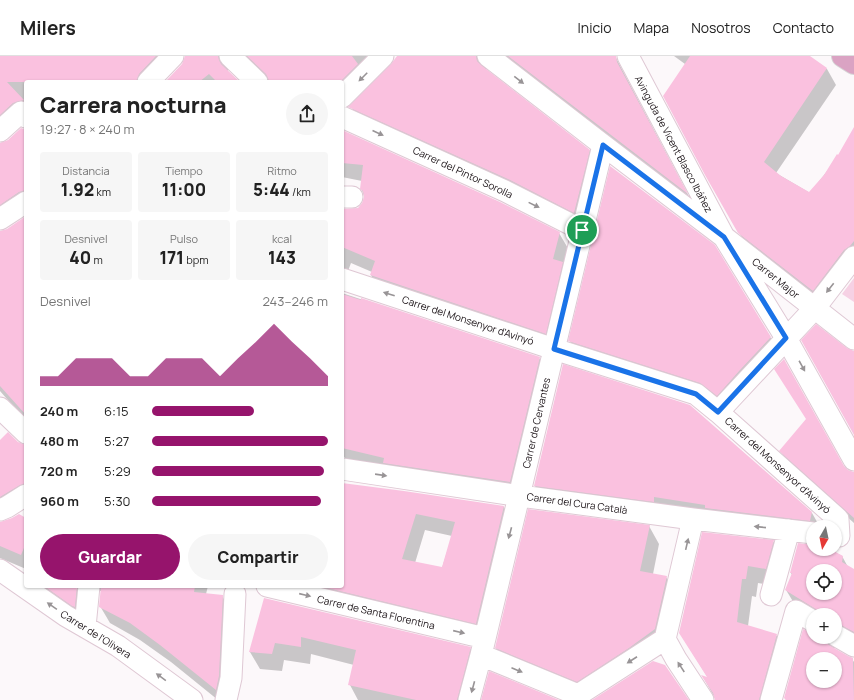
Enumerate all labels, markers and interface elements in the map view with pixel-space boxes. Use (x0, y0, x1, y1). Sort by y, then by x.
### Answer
text: Milers (20, 15, 76, 41)
text: Inicio (578, 18, 612, 37)
text: Mapa (634, 18, 669, 37)
text: Nosotros (691, 18, 751, 37)
text: Contacto (773, 18, 834, 37)
one-way arrow (358, 72, 368, 82)
street label: Avinguda de Vicent Blasco Ibáñez (632, 73, 716, 215)
one-way arrow (513, 76, 524, 84)
text: Carrera nocturna (40, 90, 227, 120)
button: share (286, 93, 328, 135)
text: 19:27 · 8 × 240 m (40, 120, 135, 138)
one-way arrow (372, 130, 383, 136)
street label: Carrer del Pintor Sorolla (411, 143, 515, 201)
text: Distancia (62, 163, 110, 178)
text: Tiempo (165, 163, 203, 178)
text: Ritmo (267, 163, 297, 178)
text: 1.92 (61, 178, 94, 201)
text: 11:00 (162, 178, 206, 201)
text: 5:44 (253, 178, 290, 201)
text: km (94, 184, 111, 199)
text: /km (290, 184, 311, 199)
one-way arrow (528, 202, 539, 208)
pin (565, 213, 599, 247)
icon: arrive (571, 219, 593, 241)
text: Desnivel (64, 231, 108, 246)
text: Pulso (170, 231, 198, 246)
text: kcal (272, 231, 292, 246)
text: 40 (69, 246, 91, 269)
text: 171 (159, 246, 184, 269)
text: 143 (268, 246, 296, 269)
text: m (91, 252, 103, 267)
text: bpm (184, 252, 209, 267)
street label: Carrer Major (749, 255, 803, 302)
one-way arrow (826, 282, 834, 293)
one-way arrow (383, 291, 395, 297)
text: Desnivel (40, 292, 91, 310)
text: 243–246 m (262, 292, 328, 310)
street label: Carrer del Monsenyor d'Avinyó (400, 292, 536, 348)
one-way arrow (798, 360, 805, 372)
street label: Carrer de Cervantes (519, 376, 553, 470)
text: 240 m (40, 402, 78, 420)
text: 6:15 (104, 402, 129, 420)
street label: Carrer del Monsenyor d'Avinyó (722, 414, 834, 516)
text: 480 m (40, 432, 79, 450)
text: 5:27 (104, 432, 129, 450)
text: 720 m (40, 462, 78, 480)
text: 5:29 (104, 462, 131, 480)
one-way arrow (375, 472, 387, 478)
street label: Carrer del Cura Català (526, 489, 628, 517)
text: 960 m (40, 492, 79, 510)
text: 5:30 (104, 492, 131, 510)
north arrow (806, 520, 842, 556)
map controls (806, 520, 842, 688)
one-way arrow (754, 523, 766, 530)
one-way arrow (506, 527, 512, 540)
button: Guardar (40, 534, 180, 580)
button: Compartir (188, 534, 328, 580)
one-way arrow (684, 538, 690, 550)
button: locate (806, 564, 842, 600)
one-way arrow (300, 592, 312, 598)
street label: Carrer de Santa Florentina (316, 592, 436, 632)
one-way arrow (47, 602, 57, 610)
street label: Carrer de l'Olivera (58, 607, 134, 661)
button: + (806, 608, 842, 644)
one-way arrow (453, 629, 465, 635)
button: − (806, 652, 842, 688)
one-way arrow (626, 657, 638, 664)
one-way arrow (677, 662, 685, 673)
one-way arrow (512, 667, 523, 673)
one-way arrow (155, 673, 166, 681)
one-way arrow (470, 681, 476, 693)

